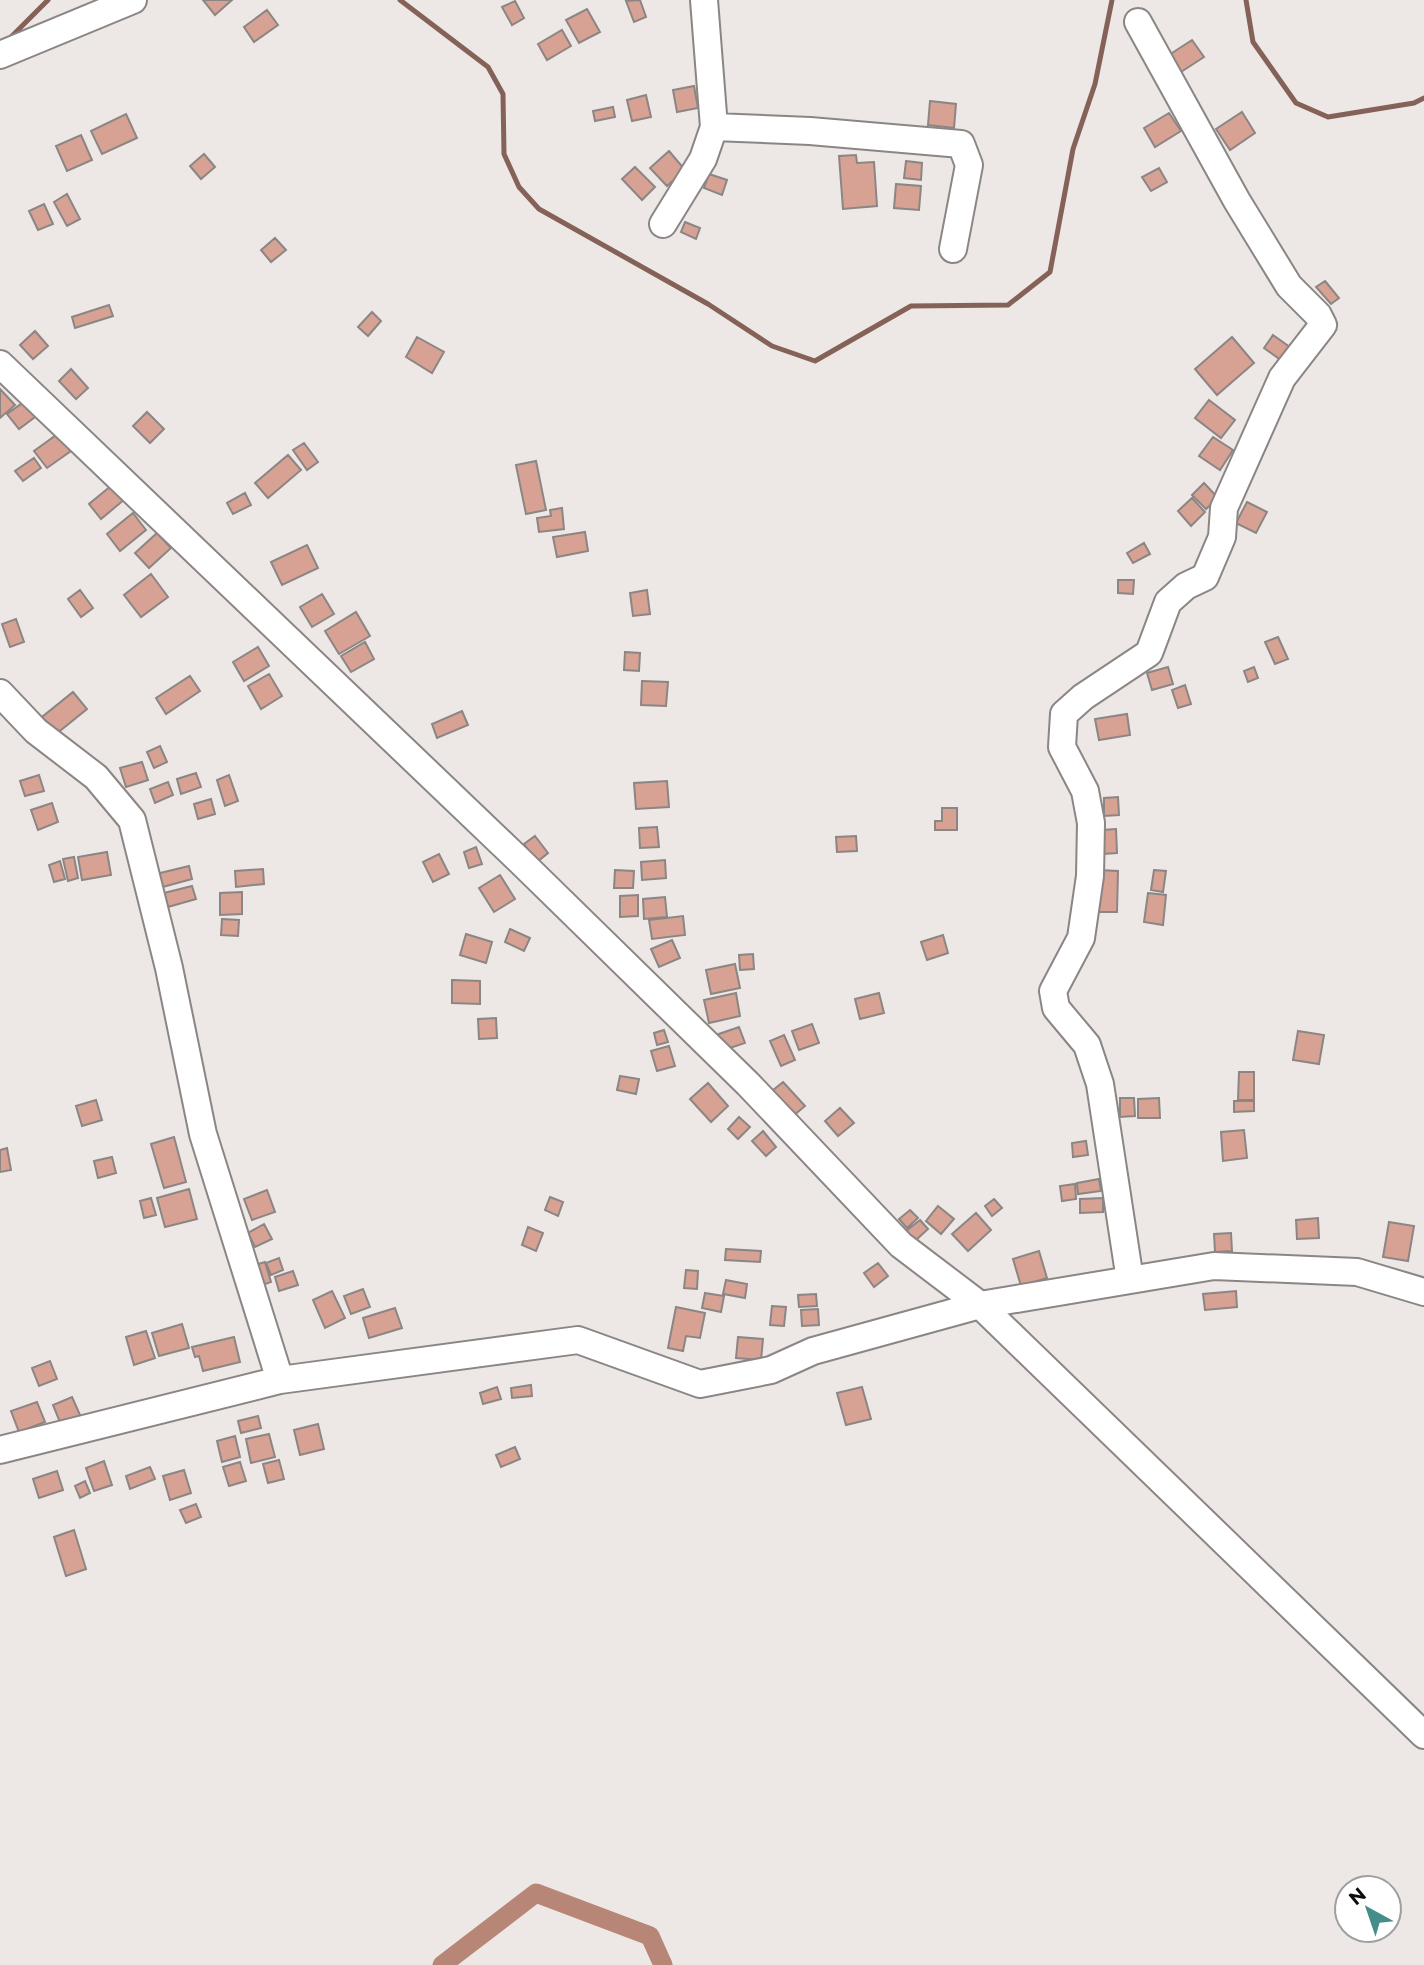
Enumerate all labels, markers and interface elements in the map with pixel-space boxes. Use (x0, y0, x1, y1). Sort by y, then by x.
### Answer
north arrow (1333, 1874, 1403, 1944)
text: N (1344, 1883, 1371, 1910)

